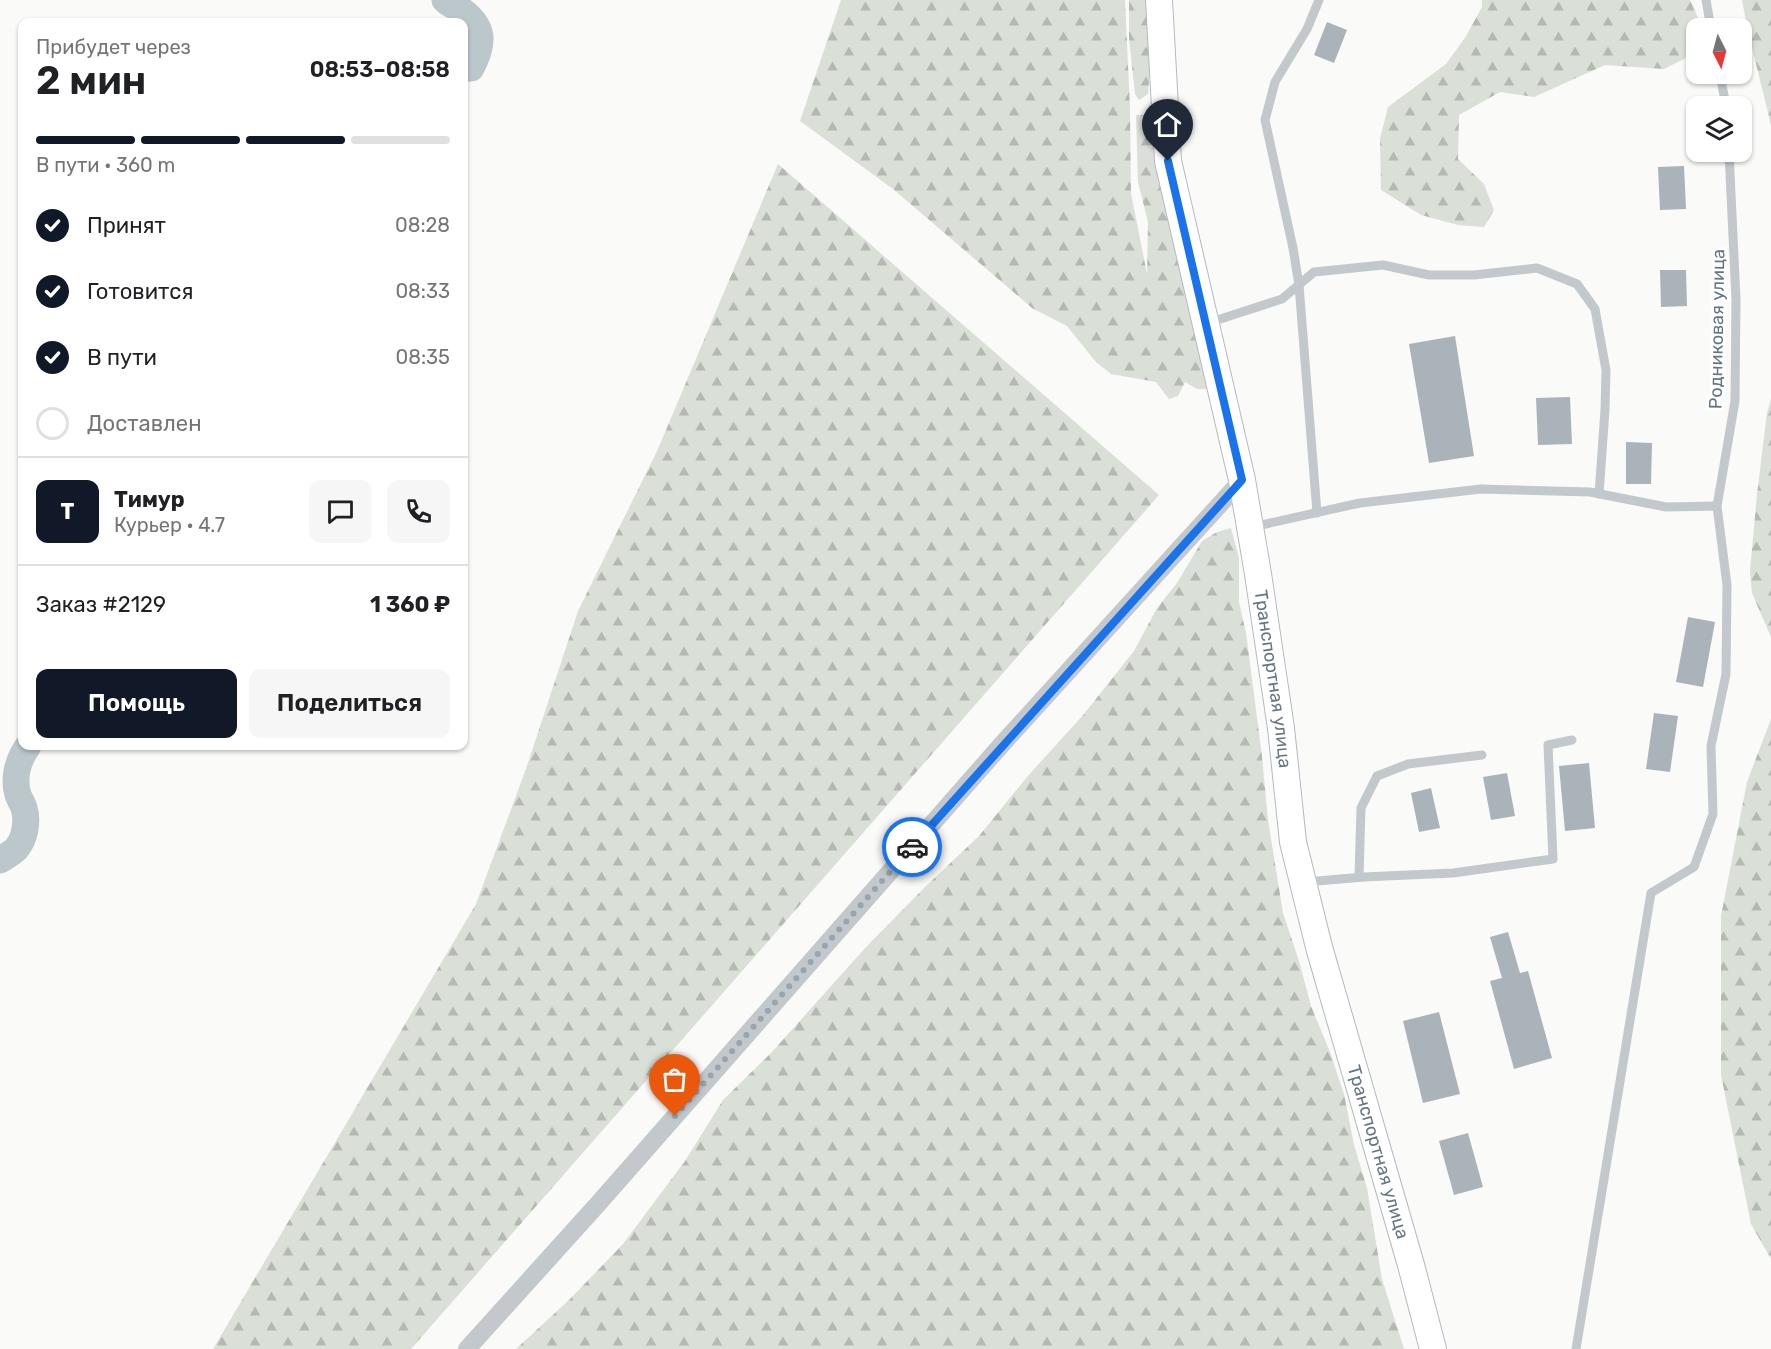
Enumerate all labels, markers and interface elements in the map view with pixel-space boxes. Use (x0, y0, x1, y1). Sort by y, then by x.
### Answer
north arrow (1686, 18, 1752, 84)
map controls (1686, 18, 1752, 162)
text: Прибудет через (36, 35, 191, 59)
text: 08:53–08:58 (310, 56, 450, 83)
text: 2 мин (36, 58, 146, 104)
button: layers (1686, 96, 1752, 162)
pin (1142, 99, 1193, 161)
icon: home (1151, 108, 1184, 141)
text: В пути · 360 m (36, 153, 175, 177)
icon: check (36, 209, 69, 242)
text: Принят (87, 212, 166, 239)
text: 08:28 (395, 213, 450, 237)
street label: Родниковая улица (1705, 249, 1729, 409)
icon: check (36, 275, 69, 308)
text: Готовится (87, 278, 193, 305)
text: 08:33 (395, 279, 450, 303)
icon: check (36, 341, 69, 374)
text: В пути (87, 344, 157, 371)
text: 08:35 (396, 345, 450, 369)
text: Доставлен (87, 410, 202, 437)
button: chat (309, 480, 372, 543)
button: phone (387, 480, 450, 543)
text: Тимур (114, 486, 185, 513)
text: Т (61, 498, 74, 525)
text: Курьер · 4.7 (114, 513, 225, 537)
street label: Транспортная улица (1249, 588, 1296, 769)
text: Заказ #2129 (36, 591, 166, 618)
text: 1 360 ₽ (370, 591, 450, 618)
button: Помощь (36, 669, 237, 738)
button: Поделиться (249, 669, 450, 738)
courier (882, 817, 942, 877)
icon: car (896, 831, 929, 864)
pin (649, 1054, 700, 1116)
icon: bag (658, 1063, 691, 1096)
street label: Транспортная улица (1343, 1063, 1414, 1241)

